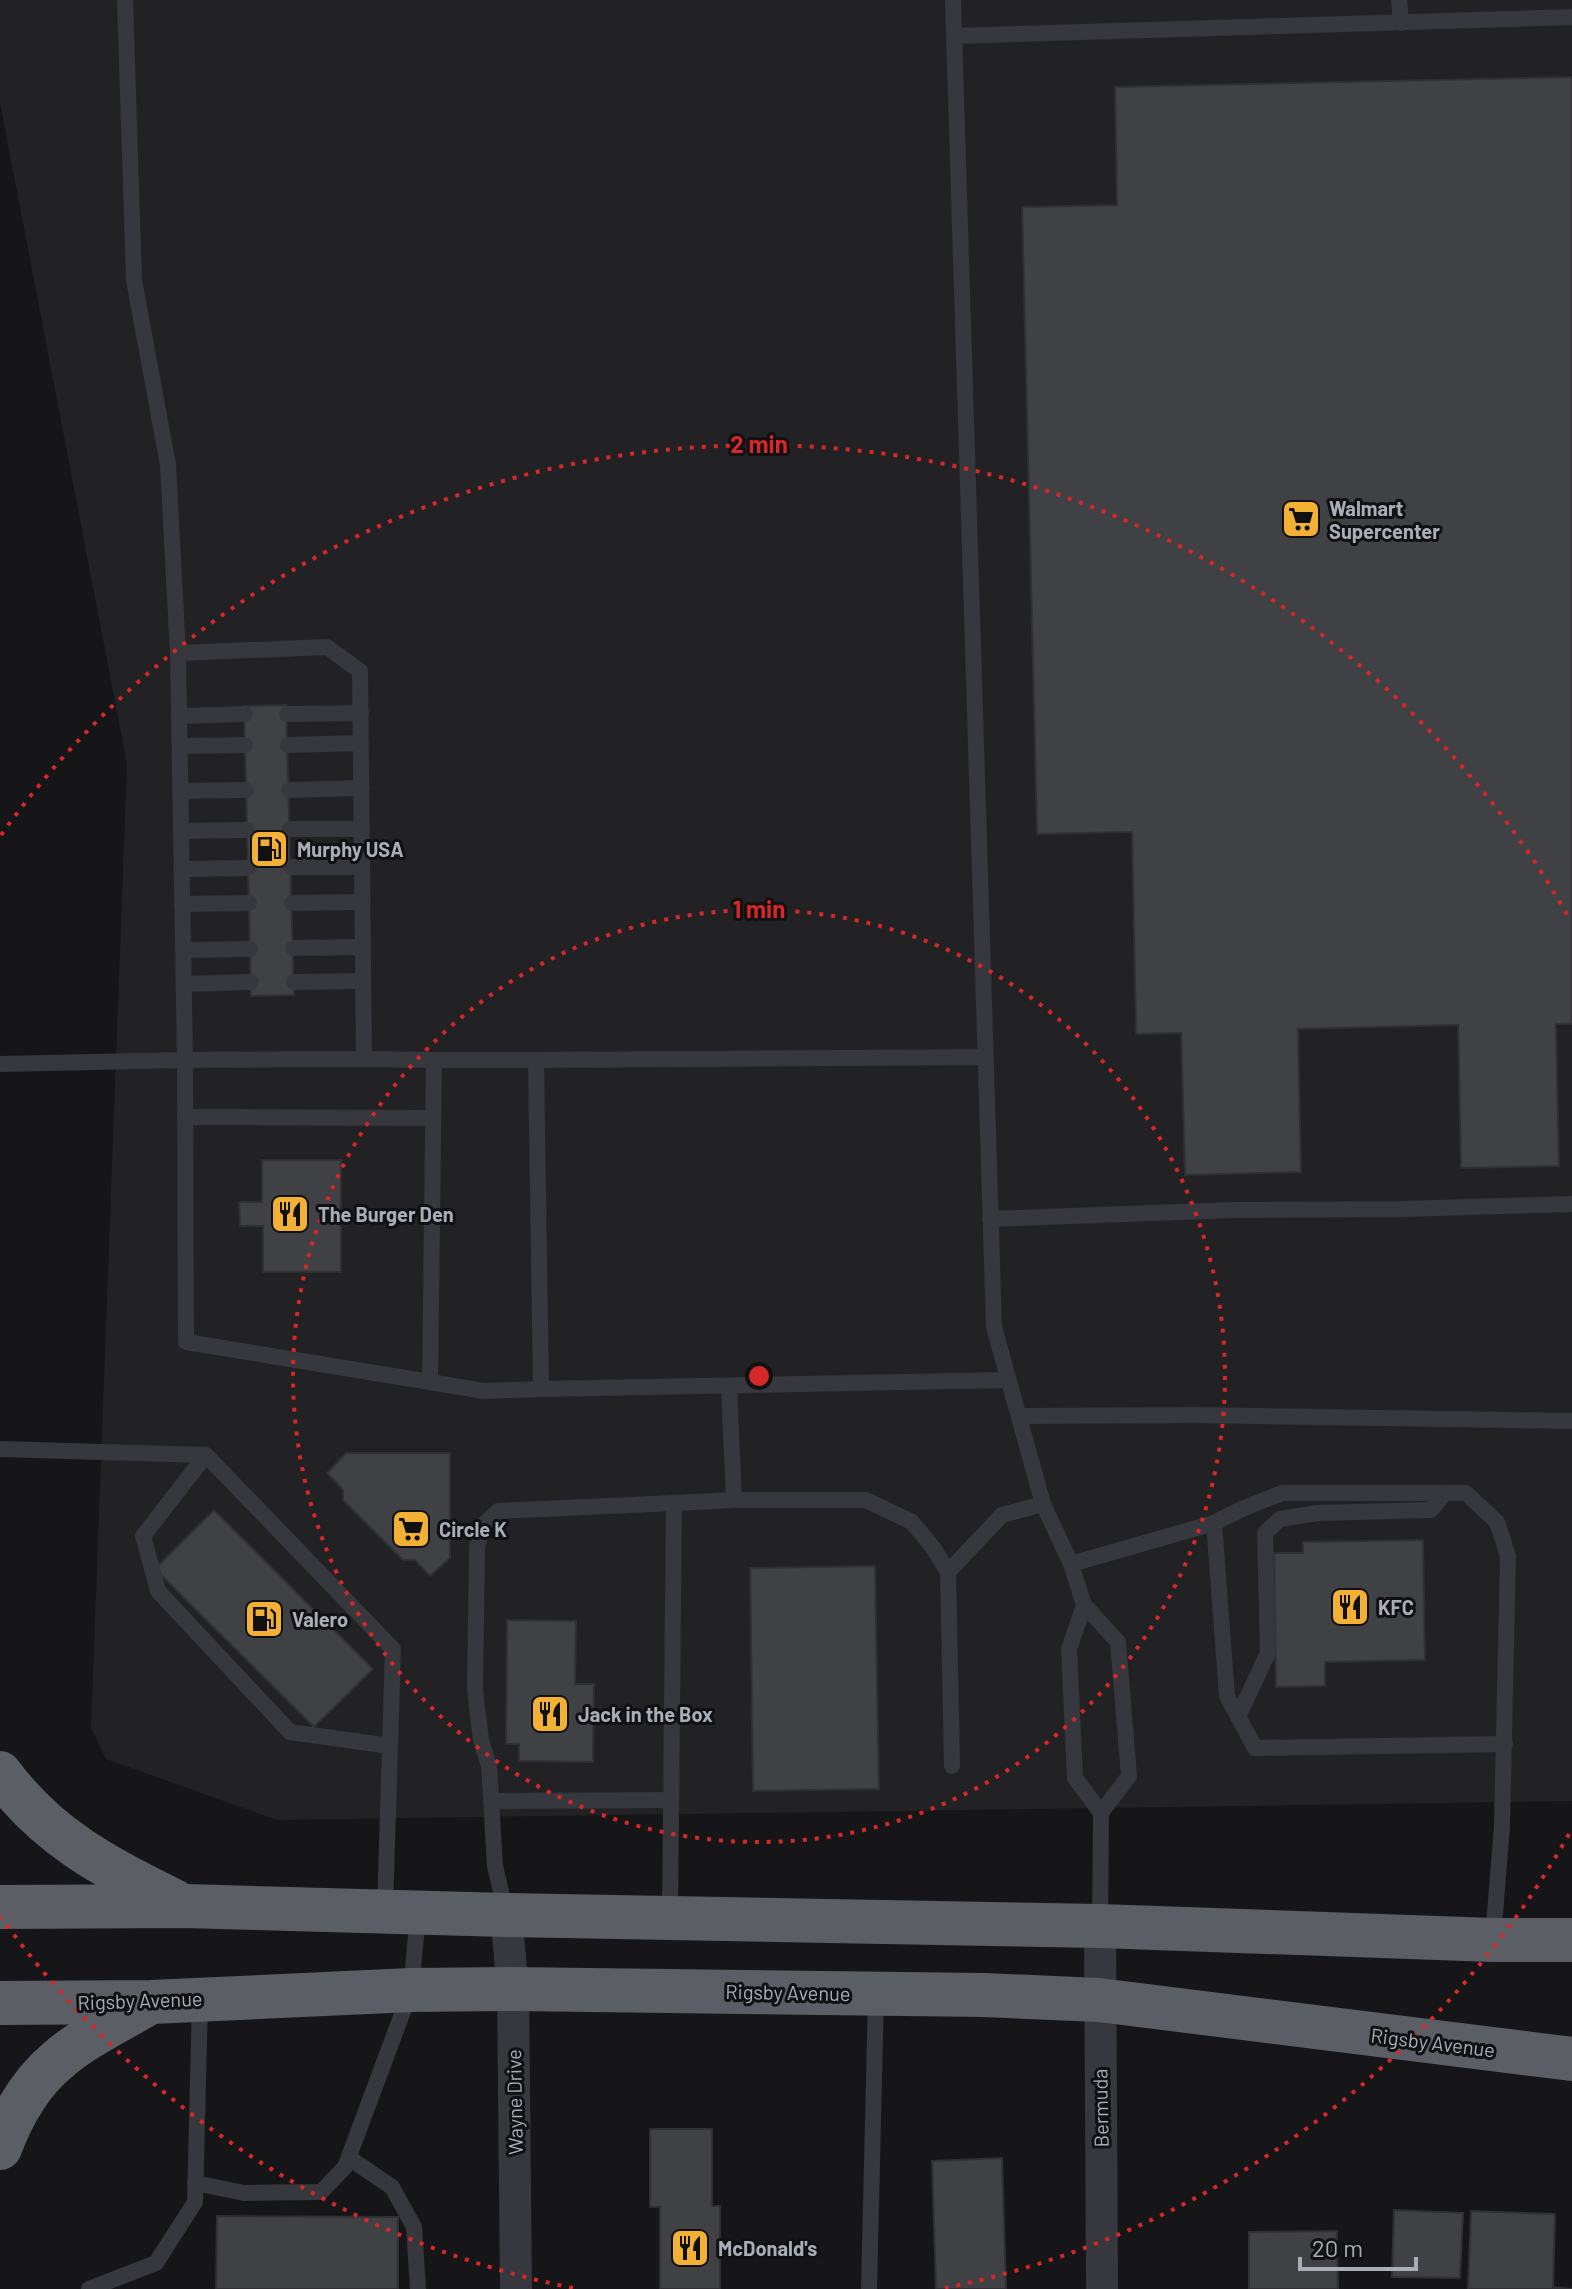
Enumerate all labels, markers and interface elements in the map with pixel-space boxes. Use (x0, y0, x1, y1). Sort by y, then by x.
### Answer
text: 2 min (730, 429, 788, 458)
place label: Walmart Supercenter (1329, 496, 1440, 543)
supermarket icon: Walmart Supercenter (1280, 498, 1322, 540)
fuel station icon: Murphy USA (248, 828, 290, 870)
place label: Murphy USA (297, 837, 404, 861)
text: 1 min (733, 894, 785, 923)
restaurant icon: The Burger Den (269, 1193, 311, 1235)
place label: The Burger Den (318, 1202, 454, 1226)
centre of rings (745, 1362, 773, 1390)
supermarket icon: Circle K (390, 1508, 432, 1550)
place label: Circle K (439, 1517, 507, 1541)
restaurant icon: KFC (1329, 1586, 1371, 1628)
place label: KFC (1378, 1595, 1414, 1619)
fuel station icon: Valero (243, 1598, 285, 1640)
place label: Valero (292, 1607, 348, 1631)
restaurant icon: Jack in the Box (529, 1693, 571, 1735)
place label: Jack in the Box (578, 1702, 713, 1726)
street label: Rigsby Avenue (725, 1979, 851, 2005)
street label: Rigsby Avenue (77, 1986, 203, 2014)
street label: Rigsby Avenue (1369, 2022, 1497, 2062)
street label: Wayne Drive (501, 2049, 527, 2155)
street label: Bermuda (1087, 2068, 1113, 2148)
scale bar (1300, 2221, 1416, 2271)
restaurant icon: McDonald's (669, 2227, 711, 2269)
text: 20 m (1312, 2233, 1363, 2262)
place label: McDonald's (718, 2236, 817, 2260)

